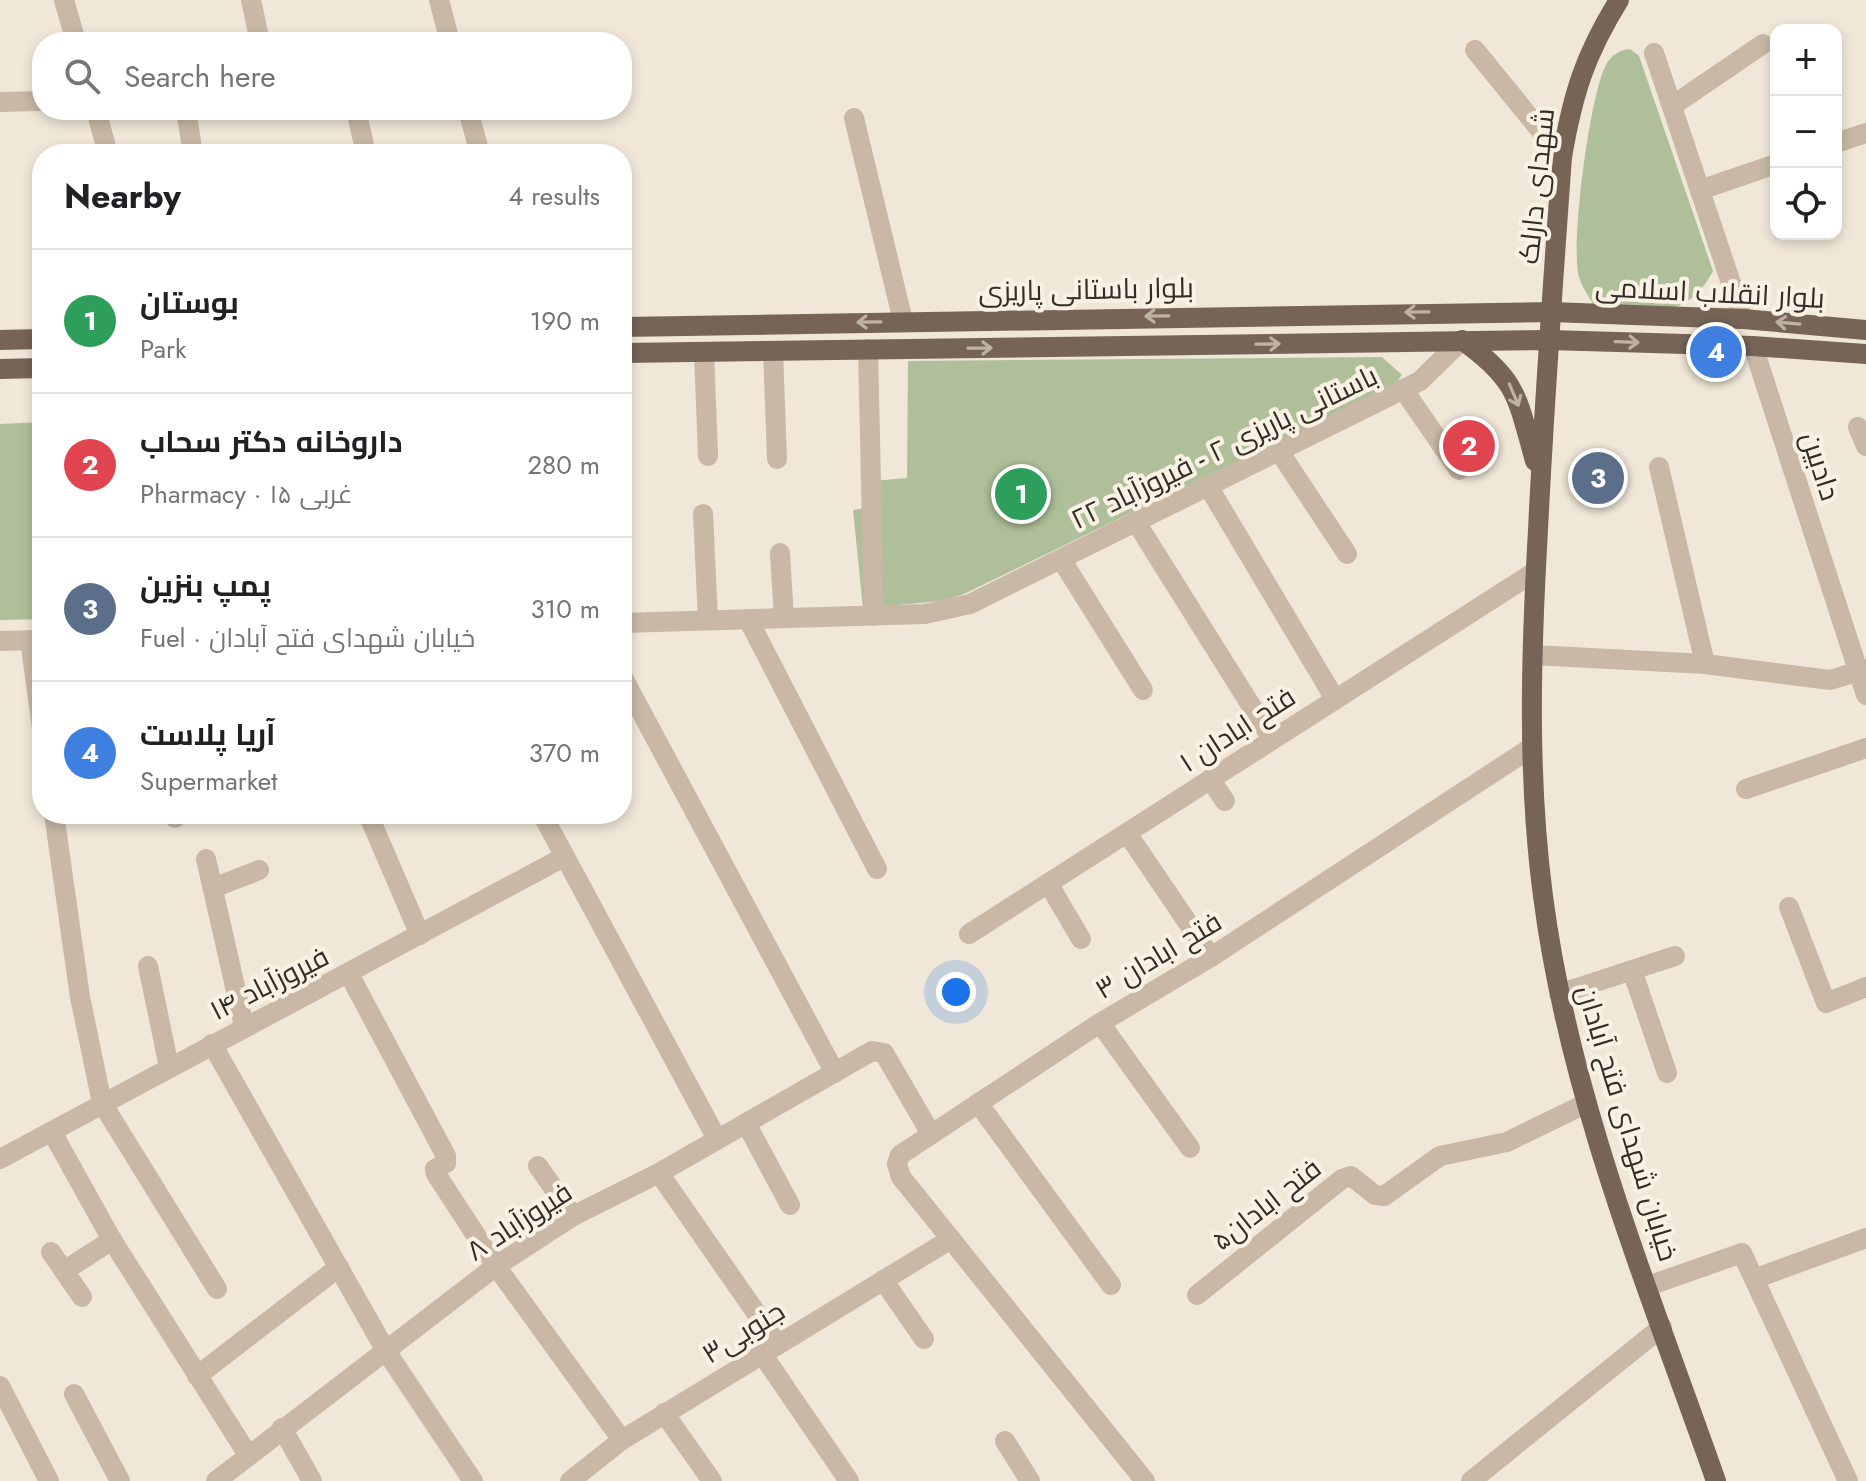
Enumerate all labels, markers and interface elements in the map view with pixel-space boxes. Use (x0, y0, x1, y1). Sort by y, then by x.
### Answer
map controls (1770, 24, 1842, 240)
button: + (1770, 24, 1842, 96)
search box (32, 32, 632, 120)
icon: search (60, 54, 104, 98)
text: Search here (124, 55, 276, 98)
button: − (1770, 96, 1842, 168)
street label: شهدای دارلک (1508, 106, 1565, 266)
button: locate (1770, 168, 1842, 240)
text: Nearby (64, 172, 181, 221)
text: 4 results (508, 177, 600, 215)
street label: بلوار انقلاب اسلامی (1594, 266, 1826, 319)
street label: بلوار باستانی پاریزی (978, 267, 1194, 312)
text: بوستان (140, 281, 239, 324)
text: 1 (83, 302, 97, 340)
text: 190 m (530, 302, 600, 340)
one-way arrow (1404, 304, 1431, 320)
one-way arrow (1144, 308, 1171, 324)
one-way arrow (856, 314, 883, 329)
one-way arrow (1775, 315, 1802, 330)
pin: 4 (1690, 322, 1742, 382)
text: Park (140, 330, 186, 368)
one-way arrow (1613, 335, 1640, 350)
one-way arrow (1254, 337, 1281, 352)
one-way arrow (966, 340, 993, 356)
street label: باستانی پاریزی ۲ - فیروزآباد ۲۲ (1064, 355, 1385, 540)
one-way arrow (1508, 382, 1523, 407)
pin: 2 (1443, 416, 1495, 476)
text: داروخانه دکتر سحاب (140, 420, 403, 463)
street label: دادبین (1790, 427, 1851, 506)
text: 2 (81, 446, 99, 484)
text: 280 m (527, 446, 600, 484)
pin: 3 (1572, 448, 1624, 508)
pin: 1 (995, 464, 1047, 524)
text: Pharmacy · غربی ۱۵ (140, 475, 353, 513)
text: پمپ بنزین (140, 564, 271, 607)
text: 3 (82, 590, 98, 628)
text: 310 m (530, 590, 600, 628)
text: Fuel · خیابان شهدای فتح آبادان (140, 619, 475, 657)
street label: فتح ابادان ۱ (1171, 676, 1303, 782)
text: آریا پلاست (140, 713, 276, 756)
text: 4 (81, 734, 99, 772)
text: 370 m (529, 734, 600, 772)
text: Supermarket (140, 762, 277, 800)
street label: فتح ابادان ۳ (1087, 901, 1229, 1009)
street label: فیروزآباد ۱۴ (203, 936, 336, 1031)
your location (936, 972, 976, 1012)
street label: خیابان شهدای فتح آبادان (1566, 980, 1689, 1266)
street label: فتح ابادان۵ (1203, 1148, 1330, 1260)
street label: فیروزآباد ۸ (458, 1172, 580, 1271)
street label: جنوبی۳ (694, 1291, 793, 1374)

